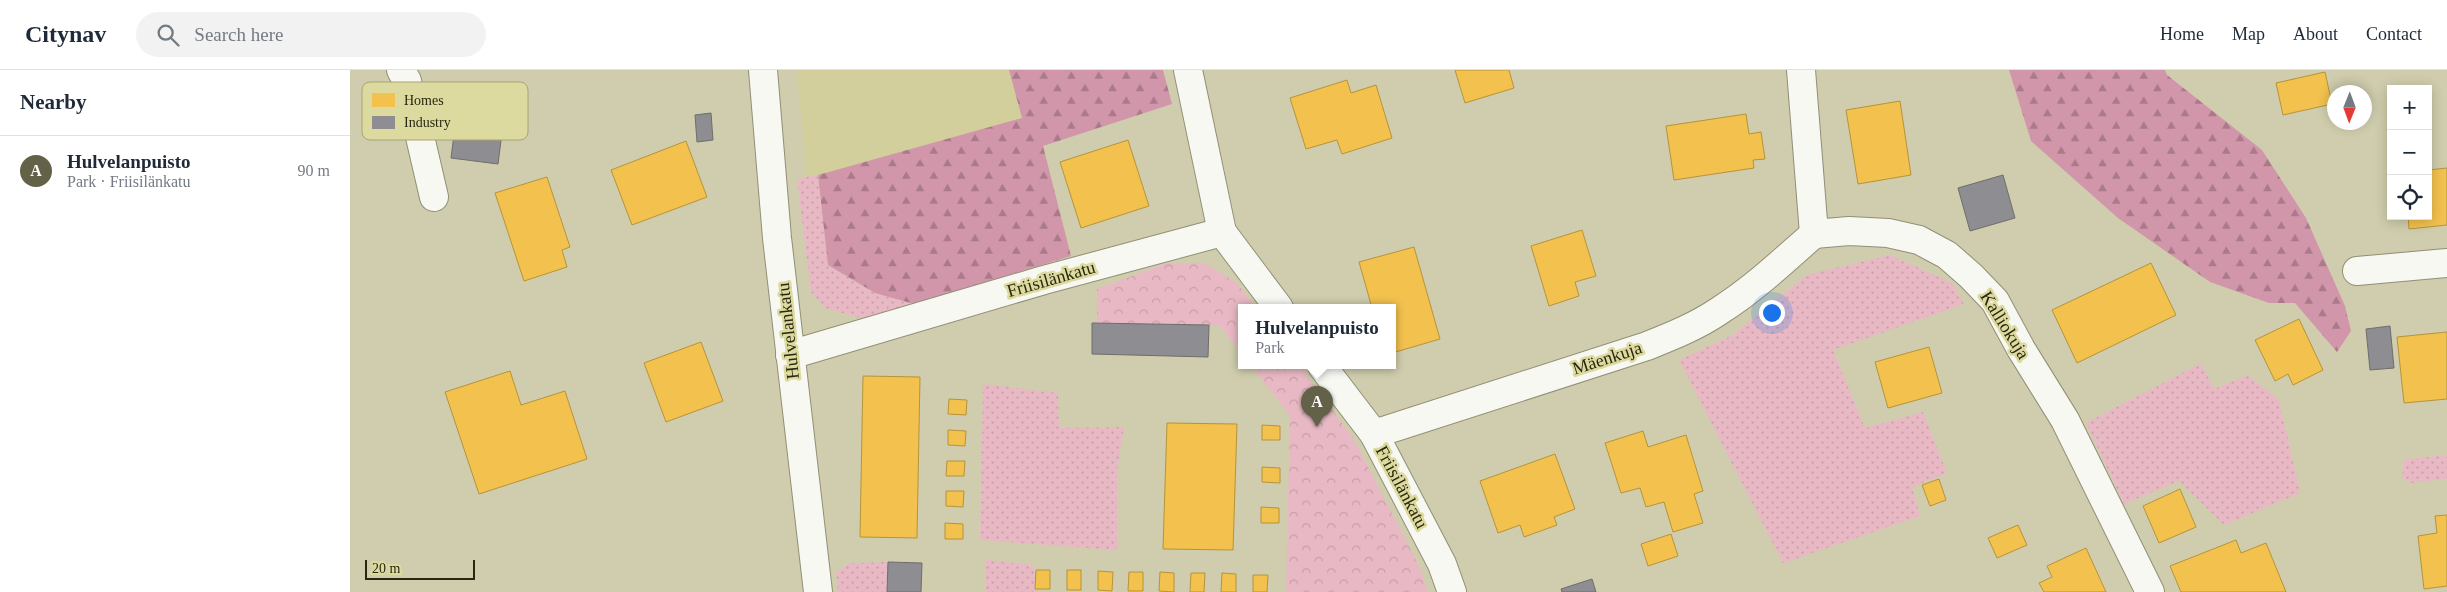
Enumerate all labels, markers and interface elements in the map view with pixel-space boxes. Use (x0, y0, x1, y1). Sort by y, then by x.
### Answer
search box (136, 12, 486, 57)
text: Citynav (25, 21, 106, 47)
icon: search (154, 21, 182, 49)
text: Search here (194, 24, 283, 45)
text: Home (2160, 24, 2204, 44)
text: Map (2232, 24, 2265, 44)
text: About (2293, 24, 2338, 44)
text: Contact (2366, 24, 2422, 44)
legend (362, 82, 528, 140)
north arrow (2327, 85, 2372, 130)
map controls (2387, 85, 2432, 220)
button: + (2387, 85, 2432, 130)
text: Nearby (20, 90, 87, 114)
text: Homes (404, 93, 444, 108)
text: Industry (404, 115, 451, 130)
button: − (2387, 130, 2432, 175)
text: Hulvelanpuisto (67, 151, 191, 172)
text: A (30, 162, 42, 179)
text: 90 m (298, 162, 330, 179)
text: Park · Friisilänkatu (67, 173, 191, 190)
button: locate (2387, 175, 2432, 220)
street label: Friisilänkatu (1005, 257, 1097, 301)
street label: Hulvelankatu (773, 282, 803, 380)
street label: Kalliokuja (1976, 287, 2034, 363)
your location (1759, 300, 1785, 326)
popup (1238, 304, 1396, 369)
text: Hulvelanpuisto (1255, 317, 1379, 338)
street label: Mäenkuja (1570, 337, 1644, 379)
text: Park (1255, 339, 1285, 356)
pin: A (1301, 386, 1333, 427)
street label: Friisilänkatu (1372, 442, 1432, 532)
scale bar (365, 557, 475, 580)
text: 20 m (372, 561, 400, 576)

